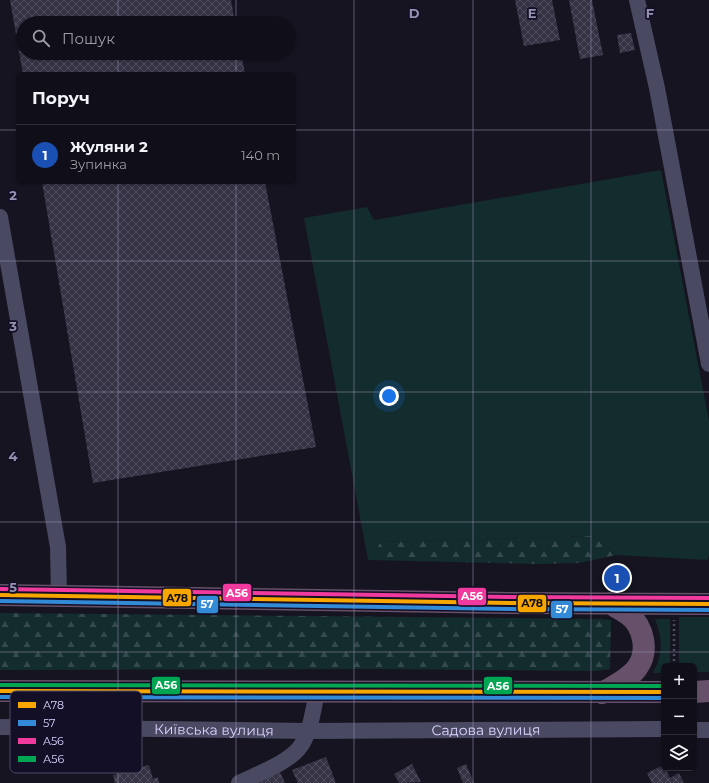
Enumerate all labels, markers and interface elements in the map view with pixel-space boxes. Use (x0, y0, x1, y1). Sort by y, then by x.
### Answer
text: D (409, 5, 420, 21)
text: E (528, 5, 537, 21)
text: F (646, 5, 654, 21)
search box (16, 16, 296, 60)
icon: search (30, 27, 52, 49)
text: Пошук (62, 29, 115, 48)
text: Поруч (32, 88, 90, 108)
text: Жуляни 2 (70, 137, 148, 156)
text: 1 (42, 147, 48, 163)
text: 140 m (241, 147, 280, 163)
text: Зупинка (70, 156, 127, 172)
text: 2 (9, 187, 17, 203)
text: 3 (8, 318, 17, 334)
your location (379, 386, 399, 406)
text: 4 (9, 448, 18, 464)
pin: 1 (604, 563, 630, 593)
text: 5 (9, 579, 17, 595)
line badge: A56 (222, 583, 252, 602)
text: A56 (225, 586, 248, 600)
line badge: A56 (457, 587, 487, 606)
line badge: А78 (162, 588, 192, 607)
text: A56 (460, 589, 483, 603)
text: А78 (166, 591, 188, 605)
line badge: А78 (517, 594, 547, 613)
line badge: 57 (196, 595, 219, 614)
text: А78 (521, 596, 543, 610)
text: 57 (200, 597, 214, 611)
line badge: 57 (550, 600, 573, 619)
text: 57 (555, 602, 569, 616)
map controls (661, 663, 697, 771)
button: + (661, 663, 697, 699)
line badge: А56 (151, 676, 181, 695)
line badge: А56 (483, 676, 513, 695)
text: А56 (155, 678, 177, 692)
text: А56 (487, 679, 509, 693)
legend (10, 691, 142, 773)
text: А78 (43, 698, 64, 712)
button: − (661, 699, 697, 735)
text: 57 (43, 716, 56, 730)
street label: Київська вулиця (154, 720, 274, 740)
street label: Садова вулиця (431, 721, 541, 739)
text: A56 (43, 734, 64, 748)
button: layers (661, 735, 697, 771)
text: А56 (43, 752, 64, 766)

